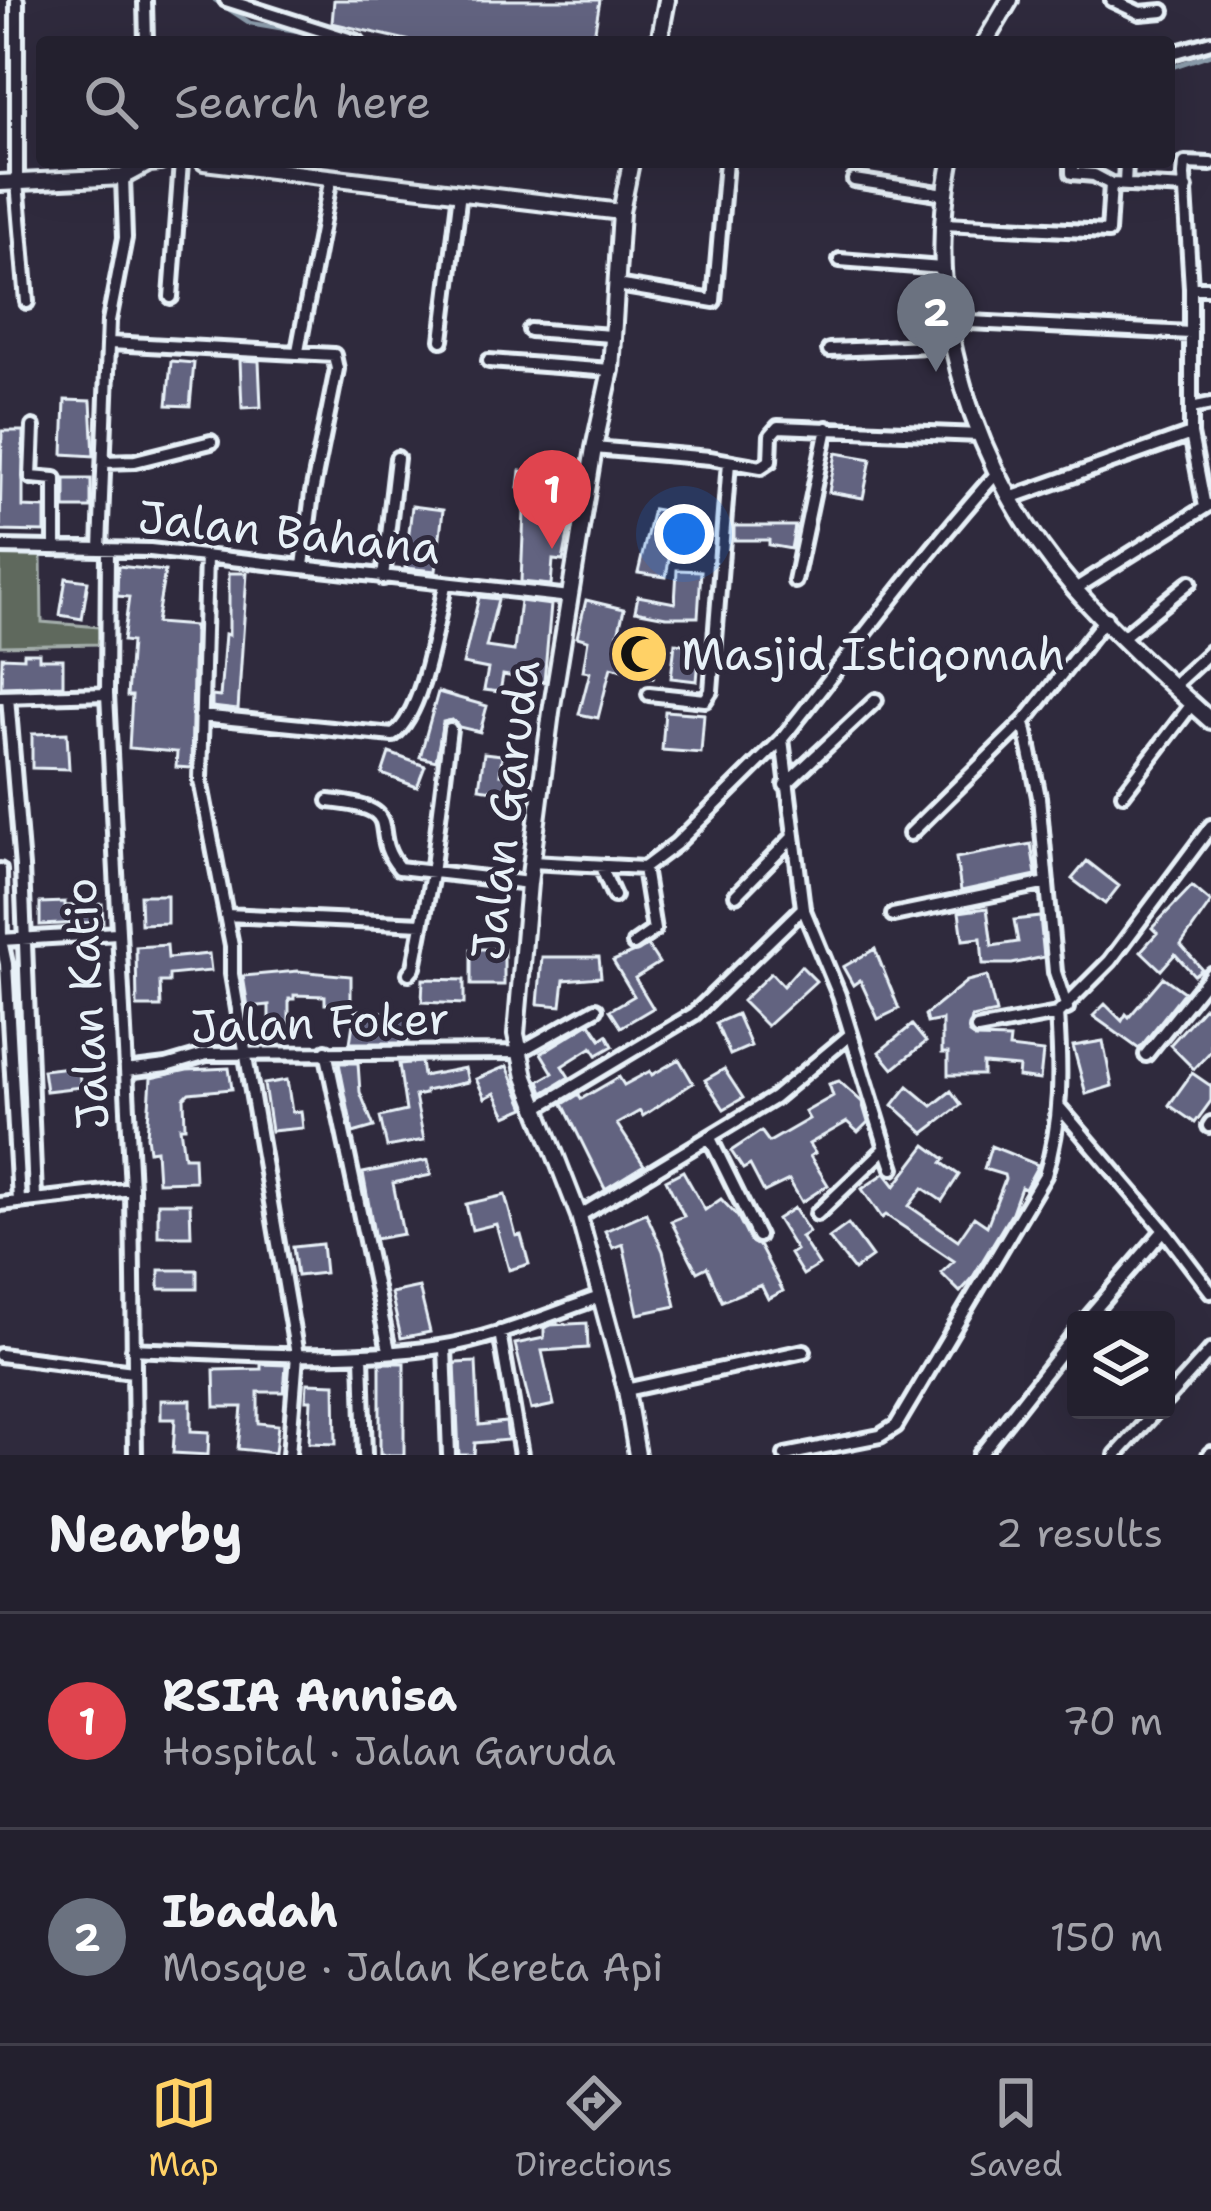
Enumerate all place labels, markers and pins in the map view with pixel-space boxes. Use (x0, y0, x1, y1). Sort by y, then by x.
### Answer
pin: 2 (897, 273, 975, 372)
pin: 1 (513, 450, 591, 549)
mosque icon: Masjid Istiqomah (608, 623, 670, 685)
place label: Masjid Istiqomah (681, 624, 1065, 684)

